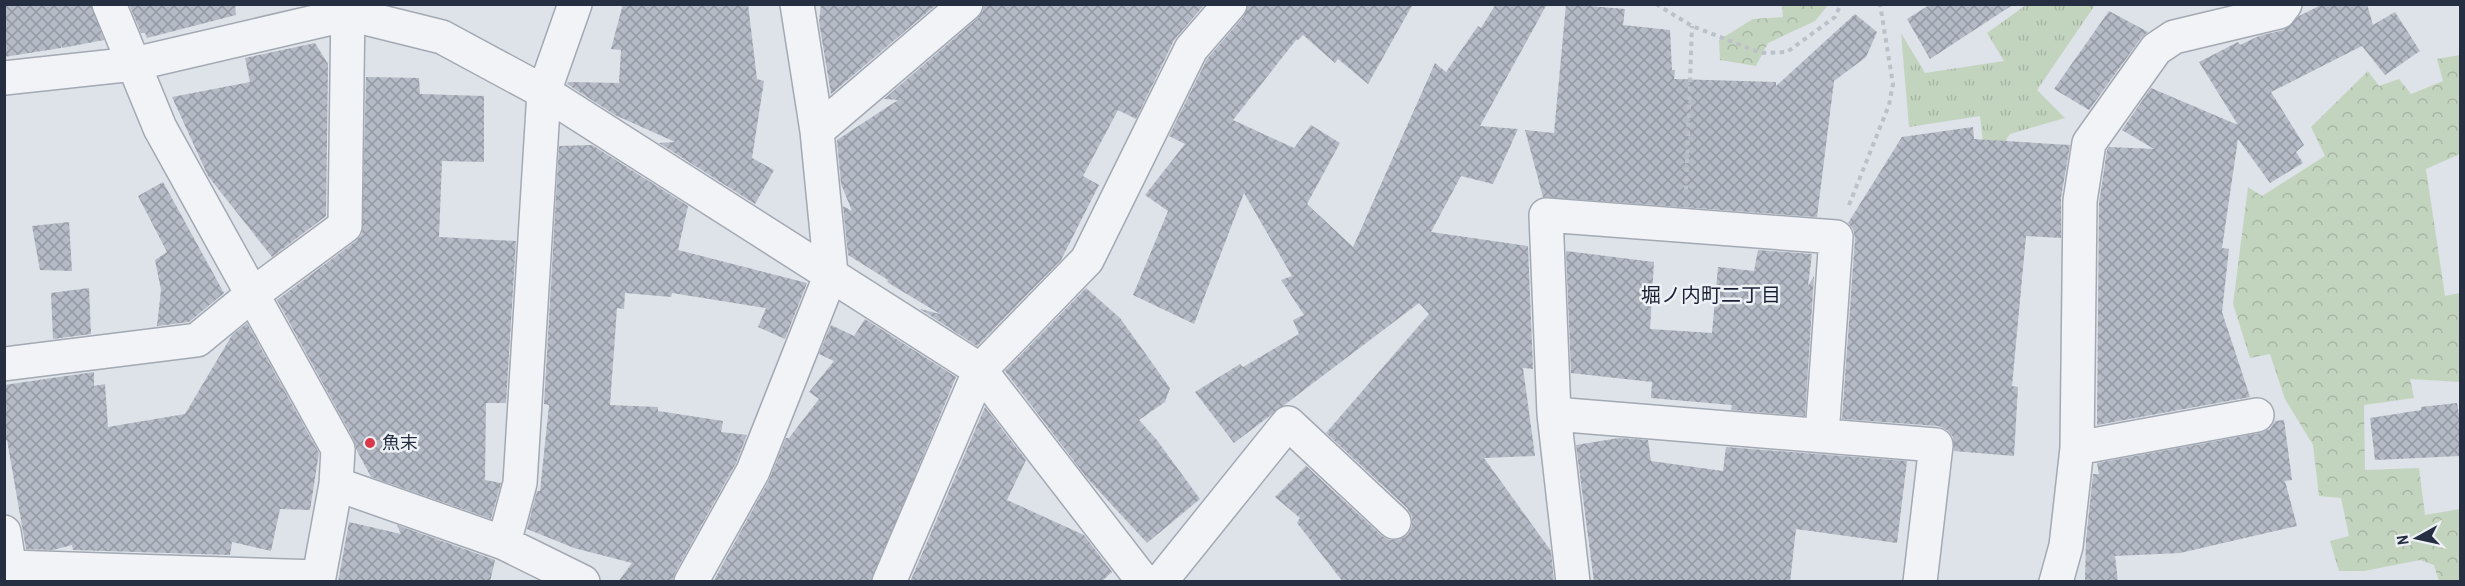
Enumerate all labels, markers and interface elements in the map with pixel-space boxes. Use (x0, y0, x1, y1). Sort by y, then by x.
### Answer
district label: 堀ノ内町二丁目 (1641, 281, 1781, 308)
place label: 魚末 (382, 430, 418, 455)
marker: 魚末 (363, 436, 377, 450)
north arrow (2387, 508, 2447, 568)
text: N (2391, 534, 2414, 546)

